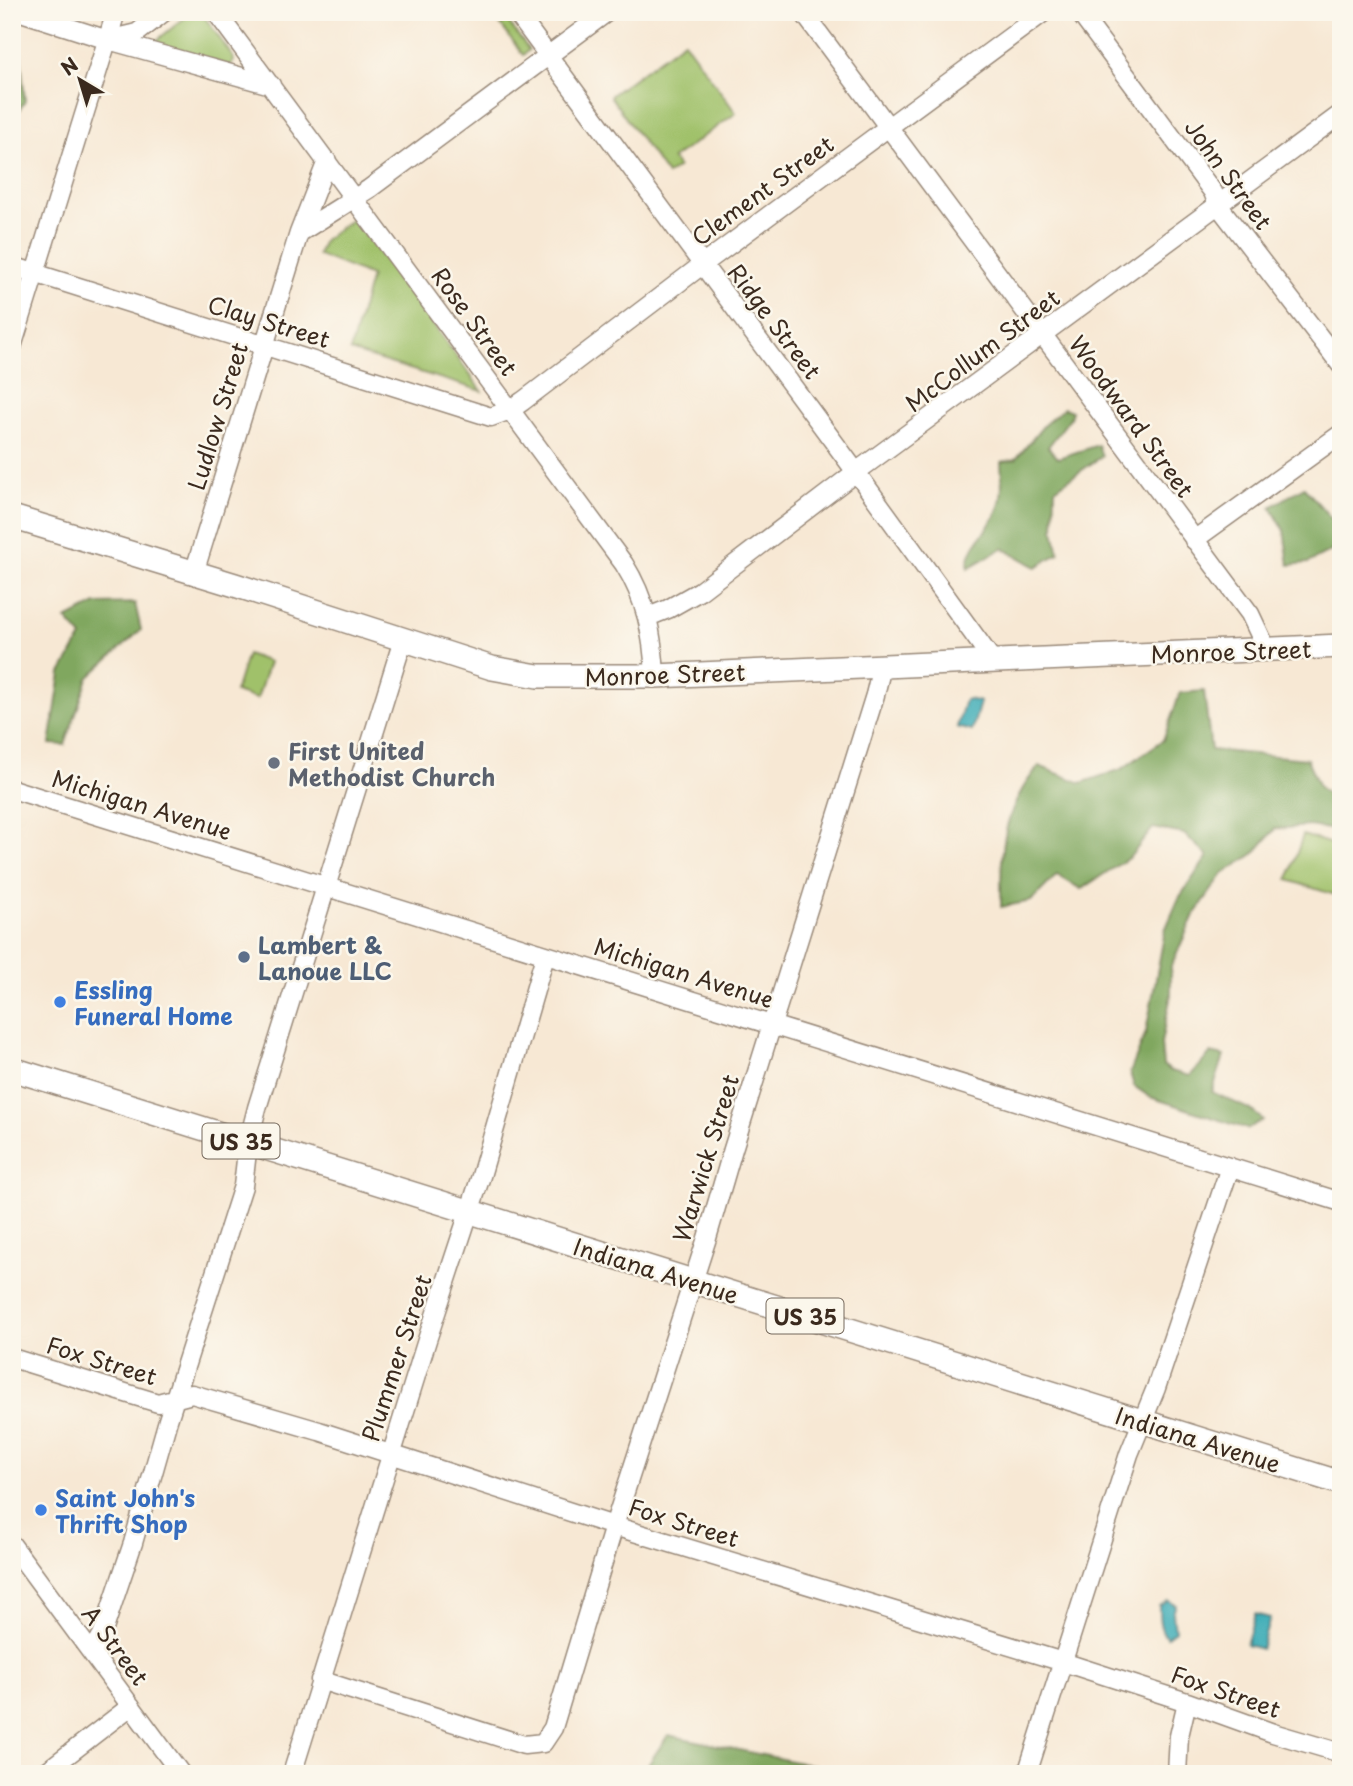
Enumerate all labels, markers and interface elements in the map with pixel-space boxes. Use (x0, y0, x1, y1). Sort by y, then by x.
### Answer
north arrow (46, 46, 116, 116)
text: N (54, 50, 83, 81)
street label: John Street (1177, 111, 1281, 237)
street label: Clement Street (684, 126, 840, 254)
street label: Ridge Street (720, 256, 830, 386)
street label: Rose Street (424, 259, 526, 383)
street label: McCollum Street (897, 280, 1067, 420)
street label: Clay Street (204, 286, 334, 356)
street label: Woodward Street (1061, 328, 1203, 504)
street label: Ludlow Street (178, 338, 256, 494)
street label: Monroe Street (1150, 631, 1312, 671)
street label: Monroe Street (584, 654, 746, 694)
place label: First United Methodist Church (288, 733, 495, 794)
marker: First United Methodist Church (266, 755, 282, 771)
street label: Michigan Avenue (48, 760, 236, 848)
place label: Lambert & Lanoue LLC (258, 927, 392, 988)
street label: Michigan Avenue (590, 928, 778, 1016)
marker: Lambert & Lanoue LLC (236, 949, 252, 965)
place label: Essling Funeral Home (74, 972, 233, 1033)
marker: Essling Funeral Home (52, 994, 68, 1010)
street label: Warwick Street (663, 1070, 747, 1246)
road number: US 35 (202, 1124, 280, 1158)
street label: Indiana Avenue (569, 1228, 743, 1312)
street label: Plummer Street (352, 1270, 440, 1446)
road number: US 35 (766, 1298, 844, 1334)
street label: Fox Street (43, 1327, 161, 1393)
street label: Indiana Avenue (1111, 1397, 1285, 1481)
place label: Saint John's Thrift Shop (55, 1480, 195, 1541)
street label: Fox Street (625, 1489, 743, 1555)
marker: Saint John's Thrift Shop (33, 1502, 49, 1518)
street label: A Street (74, 1598, 158, 1692)
street label: Fox Street (1167, 1656, 1285, 1726)

